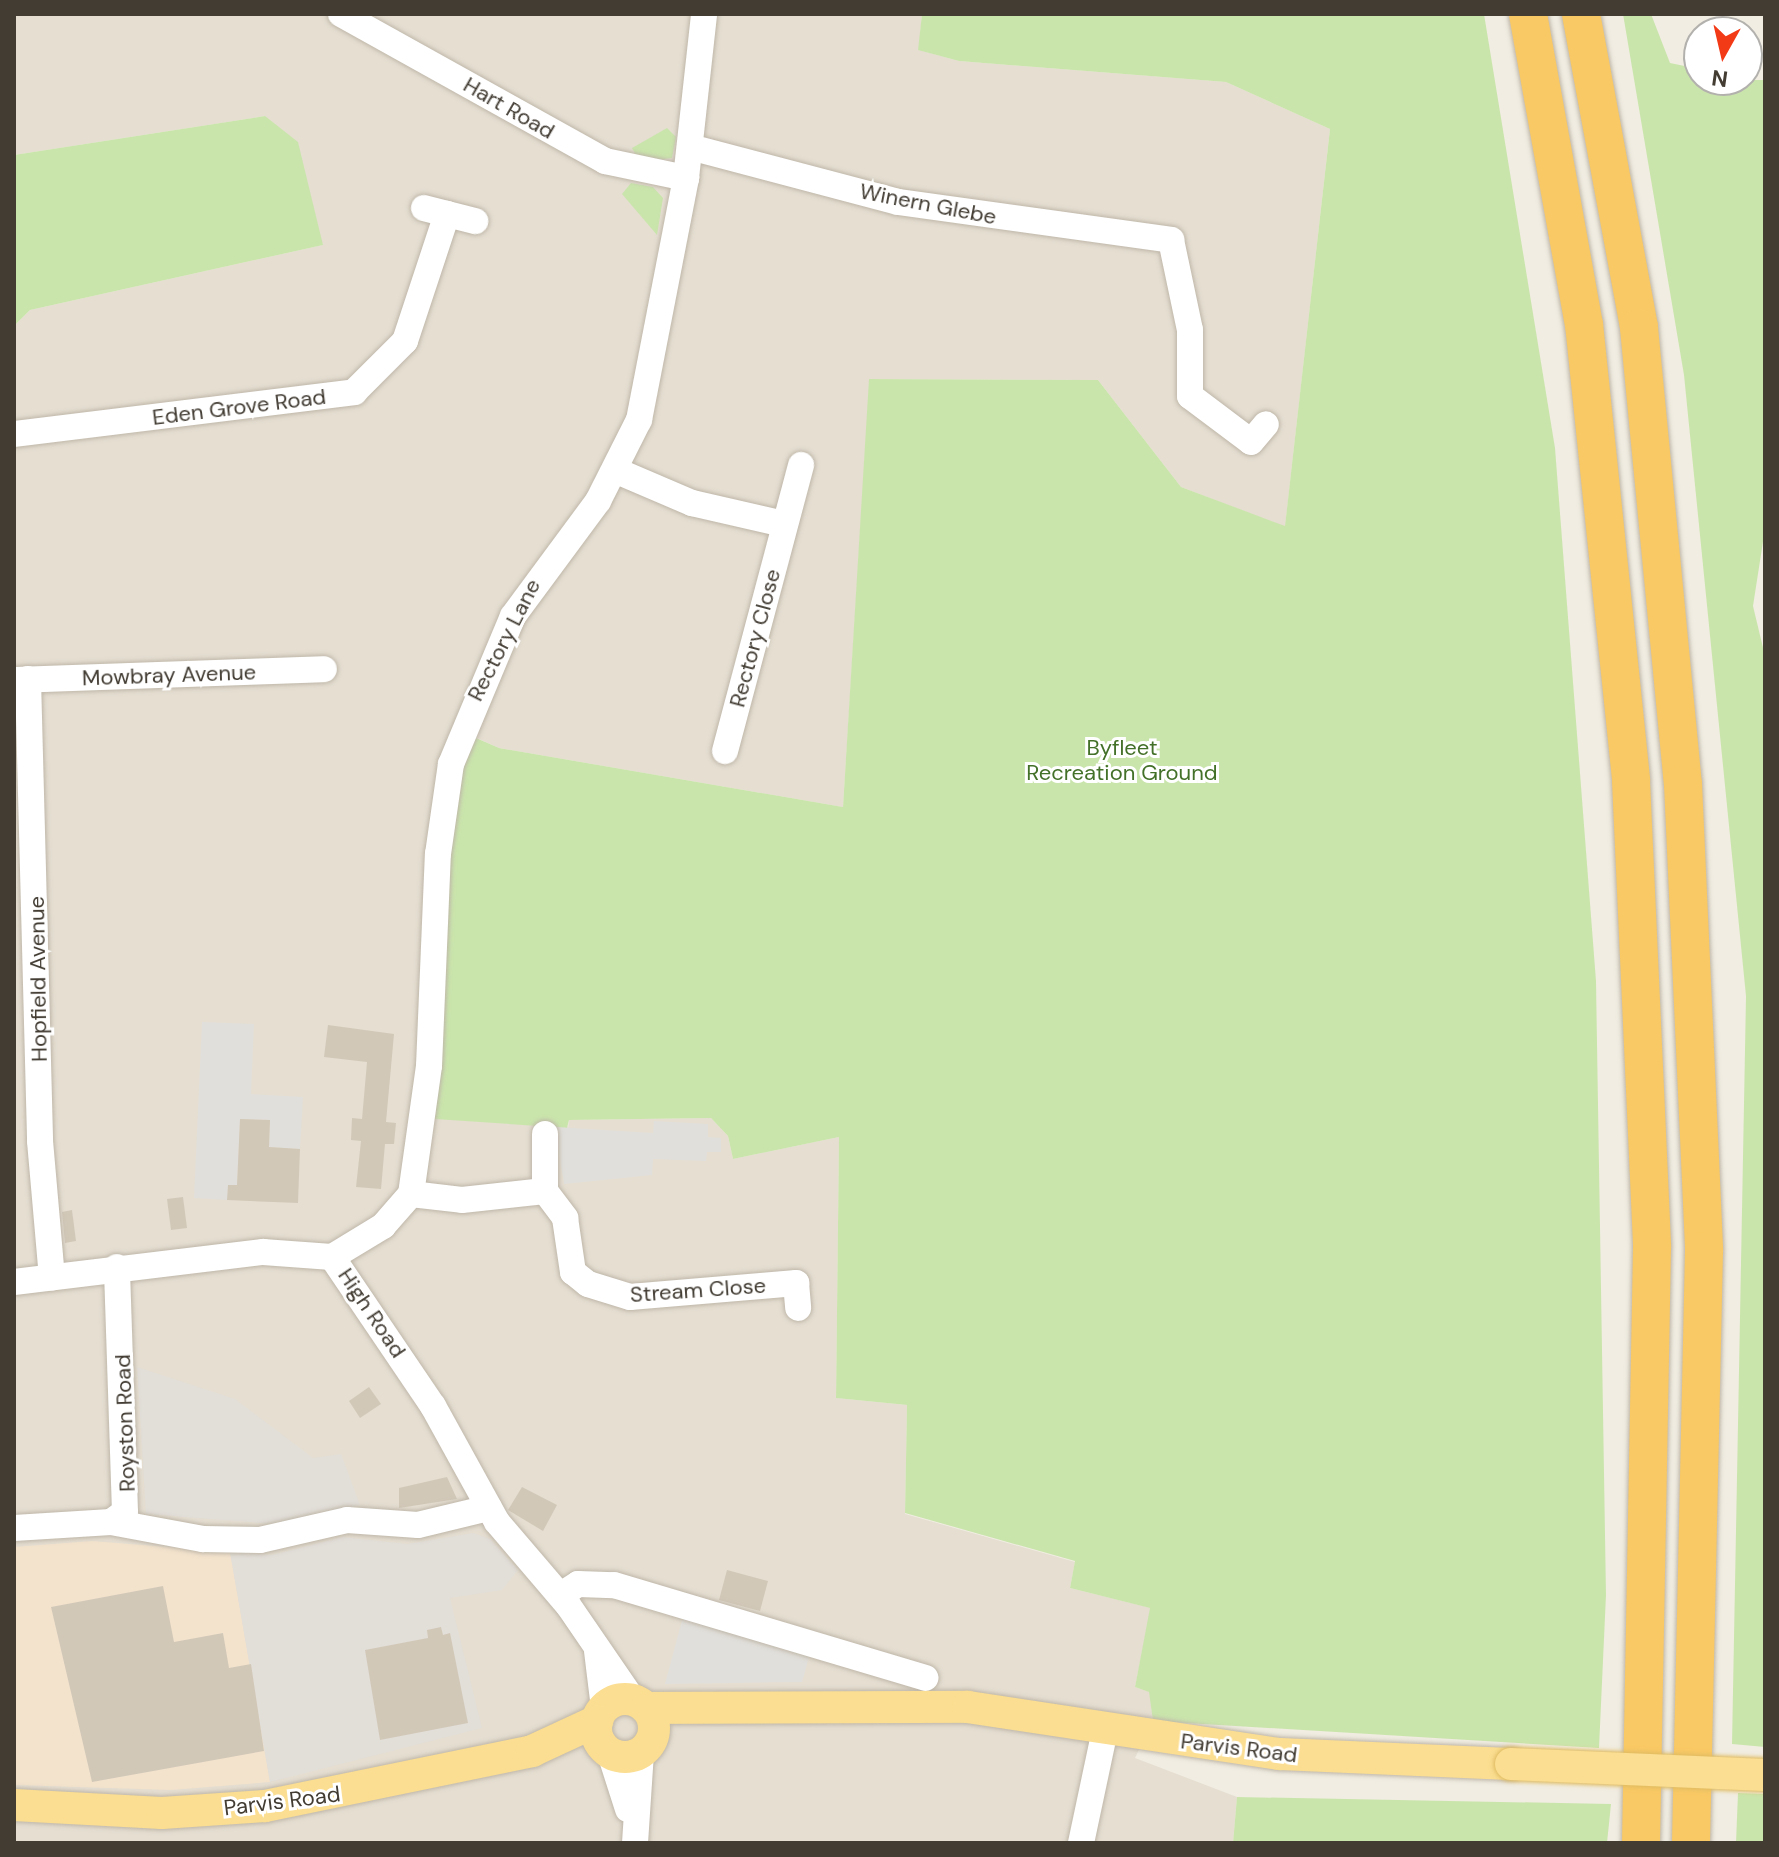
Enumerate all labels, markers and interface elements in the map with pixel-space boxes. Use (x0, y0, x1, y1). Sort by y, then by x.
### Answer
north arrow (1683, 16, 1763, 96)
text: N (1710, 63, 1730, 94)
street label: Hart Road (459, 71, 559, 145)
street label: Winern Glebe (857, 178, 999, 230)
street label: Eden Grove Road (151, 383, 327, 431)
street label: Rectory Close (724, 566, 786, 710)
street label: Rectory Lane (462, 575, 546, 705)
street label: Mowbray Avenue (81, 659, 257, 691)
park label: Byfleet Recreation Ground (1026, 734, 1218, 786)
street label: Hopfield Avenue (23, 896, 53, 1062)
street label: High Road (332, 1263, 412, 1363)
street label: Stream Close (629, 1272, 767, 1308)
street label: Royston Road (109, 1354, 141, 1492)
street label: Parvis Road (1179, 1728, 1299, 1768)
street label: Parvis Road (222, 1781, 342, 1821)

